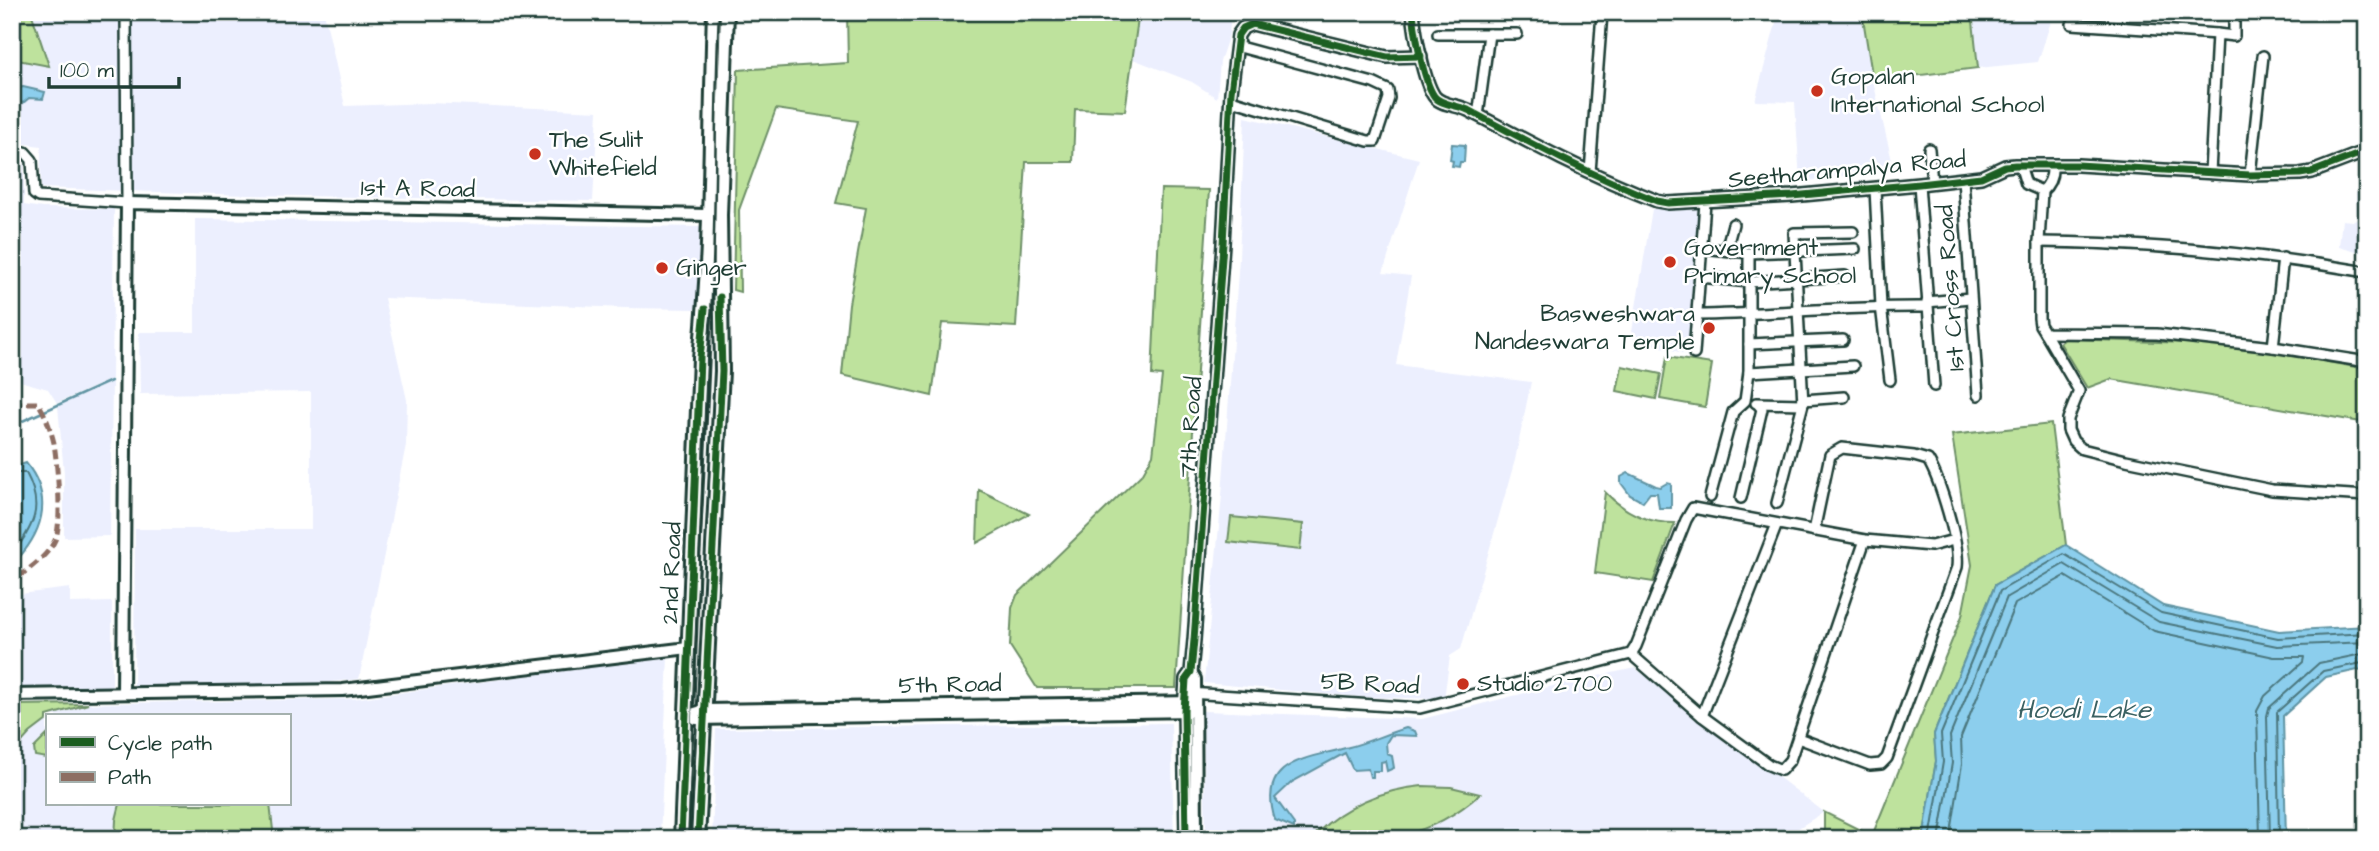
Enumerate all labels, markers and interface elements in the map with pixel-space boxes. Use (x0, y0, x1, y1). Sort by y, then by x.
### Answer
scale bar (49, 46, 178, 90)
text: 100 m (60, 56, 115, 85)
place label: Gopalan International School (1831, 60, 2044, 122)
marker: Gopalan International School (1809, 83, 1825, 99)
place label: The Sulit Whitefield (549, 123, 657, 185)
street label: Seetharampalya Road (1727, 143, 1968, 198)
marker: The Sulit Whitefield (527, 146, 543, 162)
street label: 1st A Road (360, 171, 476, 207)
street label: 1st Cross Road (1928, 204, 1974, 372)
place label: Government Primary School (1684, 231, 1856, 294)
place label: Ginger (676, 251, 747, 286)
marker: Government Primary School (1662, 254, 1678, 270)
marker: Ginger (654, 260, 670, 276)
place label: Basweshwara Nandeswara Temple (1475, 297, 1695, 359)
marker: Basweshwara Nandeswara Temple (1701, 320, 1717, 336)
street label: 7th Road (1171, 375, 1211, 479)
street label: 2nd Road (653, 521, 691, 625)
street label: 5B Road (1320, 664, 1420, 704)
street label: 5th Road (898, 667, 1002, 703)
place label: Studio 2700 (1477, 667, 1612, 701)
marker: Studio 2700 (1455, 676, 1471, 692)
water label: Hoodi Lake (2017, 692, 2153, 728)
legend (46, 714, 290, 806)
text: Cycle path (108, 729, 213, 760)
text: Path (108, 763, 152, 792)

